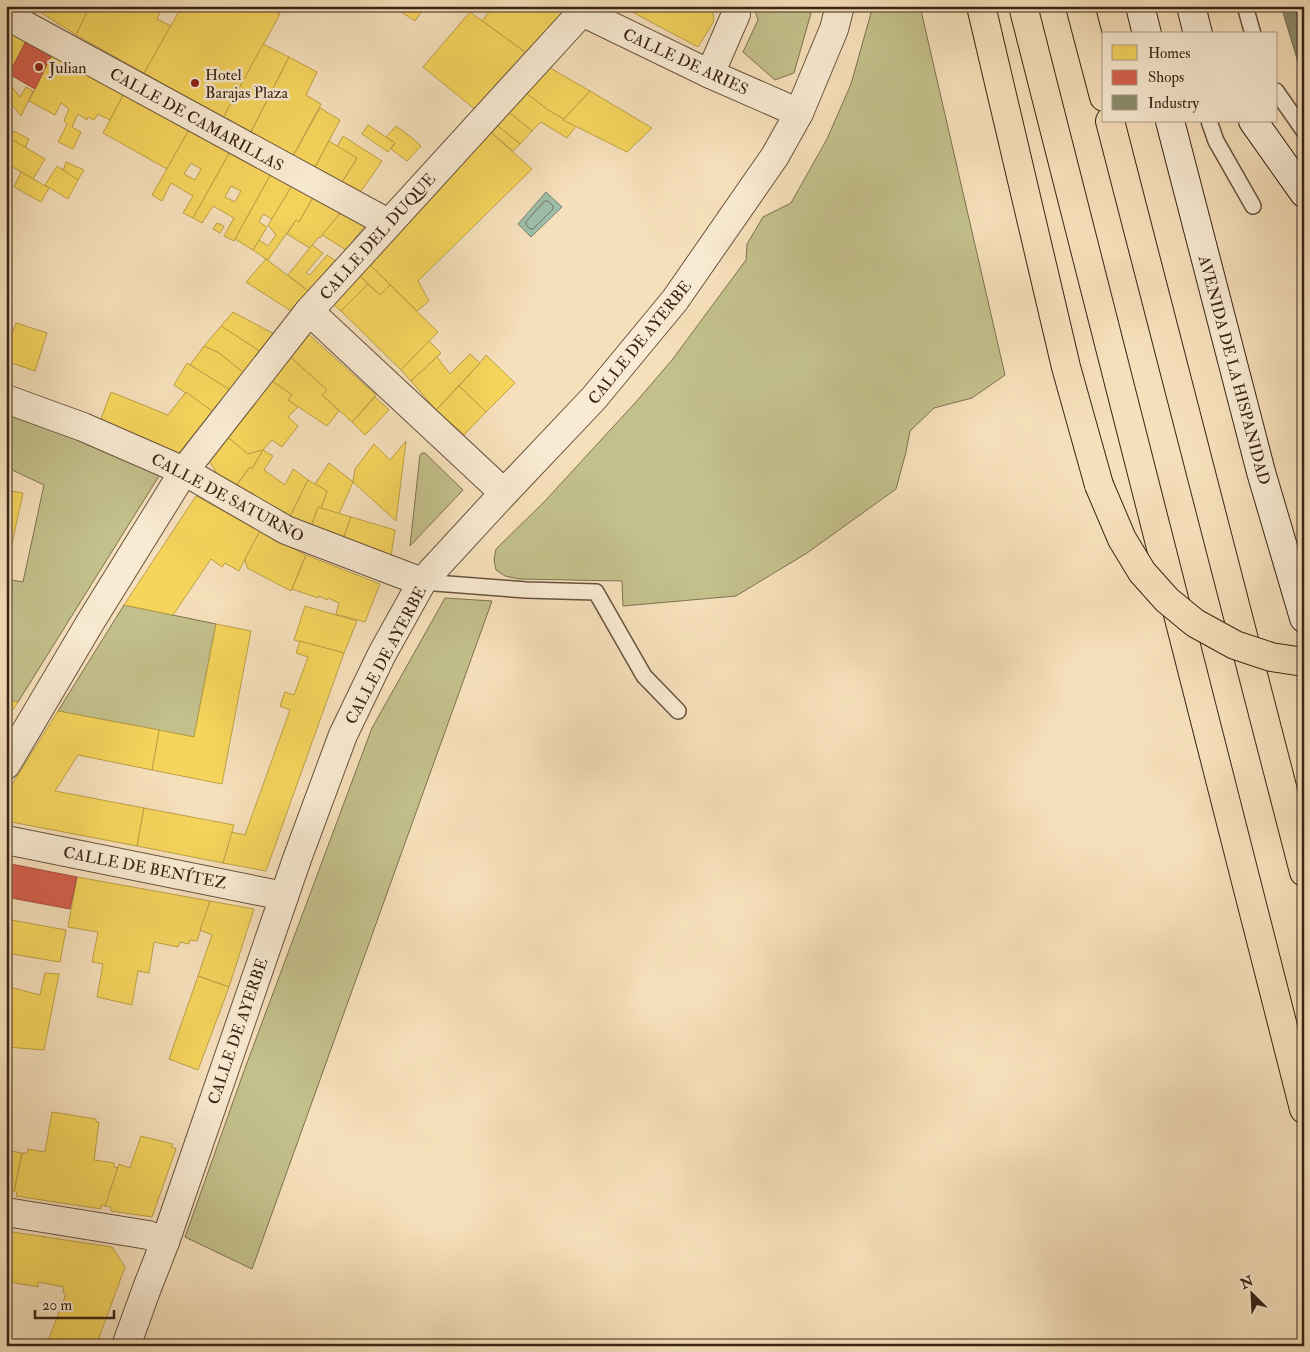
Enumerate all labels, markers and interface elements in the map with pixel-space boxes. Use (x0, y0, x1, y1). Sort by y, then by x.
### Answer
street label: CALLE DE ARIES (620, 24, 752, 100)
legend (1102, 32, 1278, 122)
text: Homes (1148, 44, 1190, 63)
place label: Julian (48, 58, 87, 79)
marker: Julian (33, 61, 45, 73)
street label: CALLE DE CAMARILLAS (106, 64, 287, 176)
place label: Hotel Barajas Plaza (205, 65, 289, 103)
text: Shops (1148, 68, 1184, 88)
marker: Hotel Barajas Plaza (189, 77, 201, 89)
text: Industry (1148, 94, 1199, 113)
street label: CALLE DEL DUQUE (316, 169, 440, 304)
street label: AVENIDA DE LA HISPANIDAD (1193, 252, 1274, 487)
street label: CALLE DE AYERBE (584, 277, 696, 409)
street label: CALLE DE SATURNO (148, 449, 307, 547)
street label: CALLE DE AYERBE (341, 583, 431, 728)
street label: CALLE DE BENÍTEZ (62, 842, 228, 894)
street label: CALLE DE AYERBE (204, 956, 272, 1107)
north arrow (1228, 1270, 1278, 1320)
text: N (1237, 1272, 1257, 1293)
scale bar (35, 1287, 114, 1319)
text: 20 m (42, 1296, 72, 1315)

